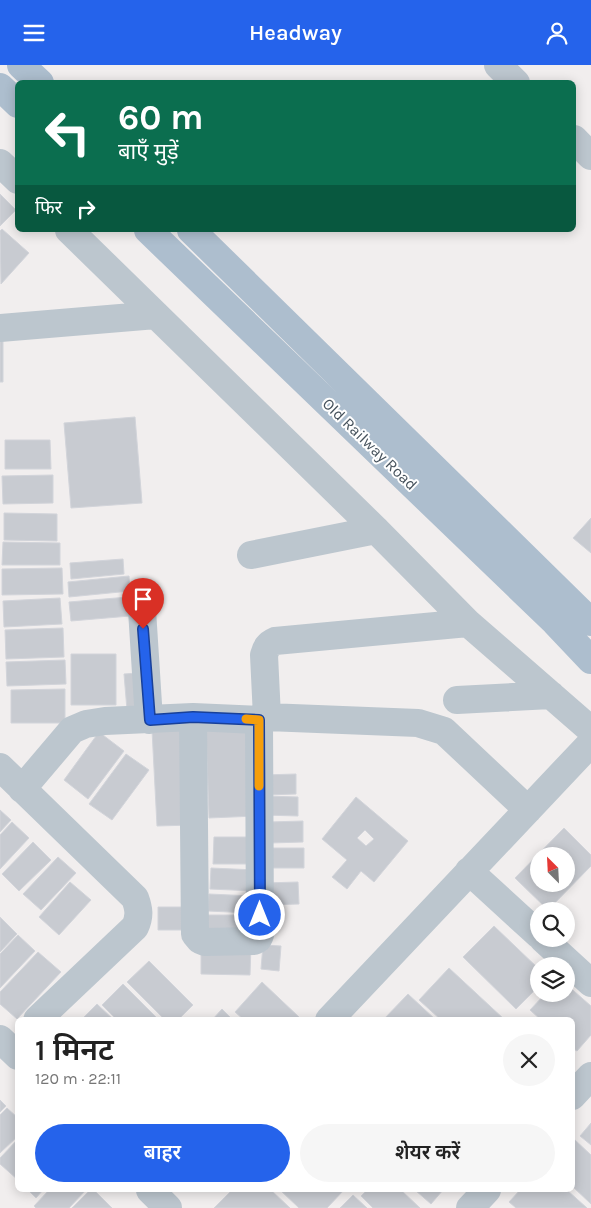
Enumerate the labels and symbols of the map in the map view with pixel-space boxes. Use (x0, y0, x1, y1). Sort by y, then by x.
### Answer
street label: Old Railway Road (319, 394, 421, 494)
pin (122, 578, 164, 629)
north arrow (530, 847, 575, 893)
position arrow (233, 888, 285, 940)

